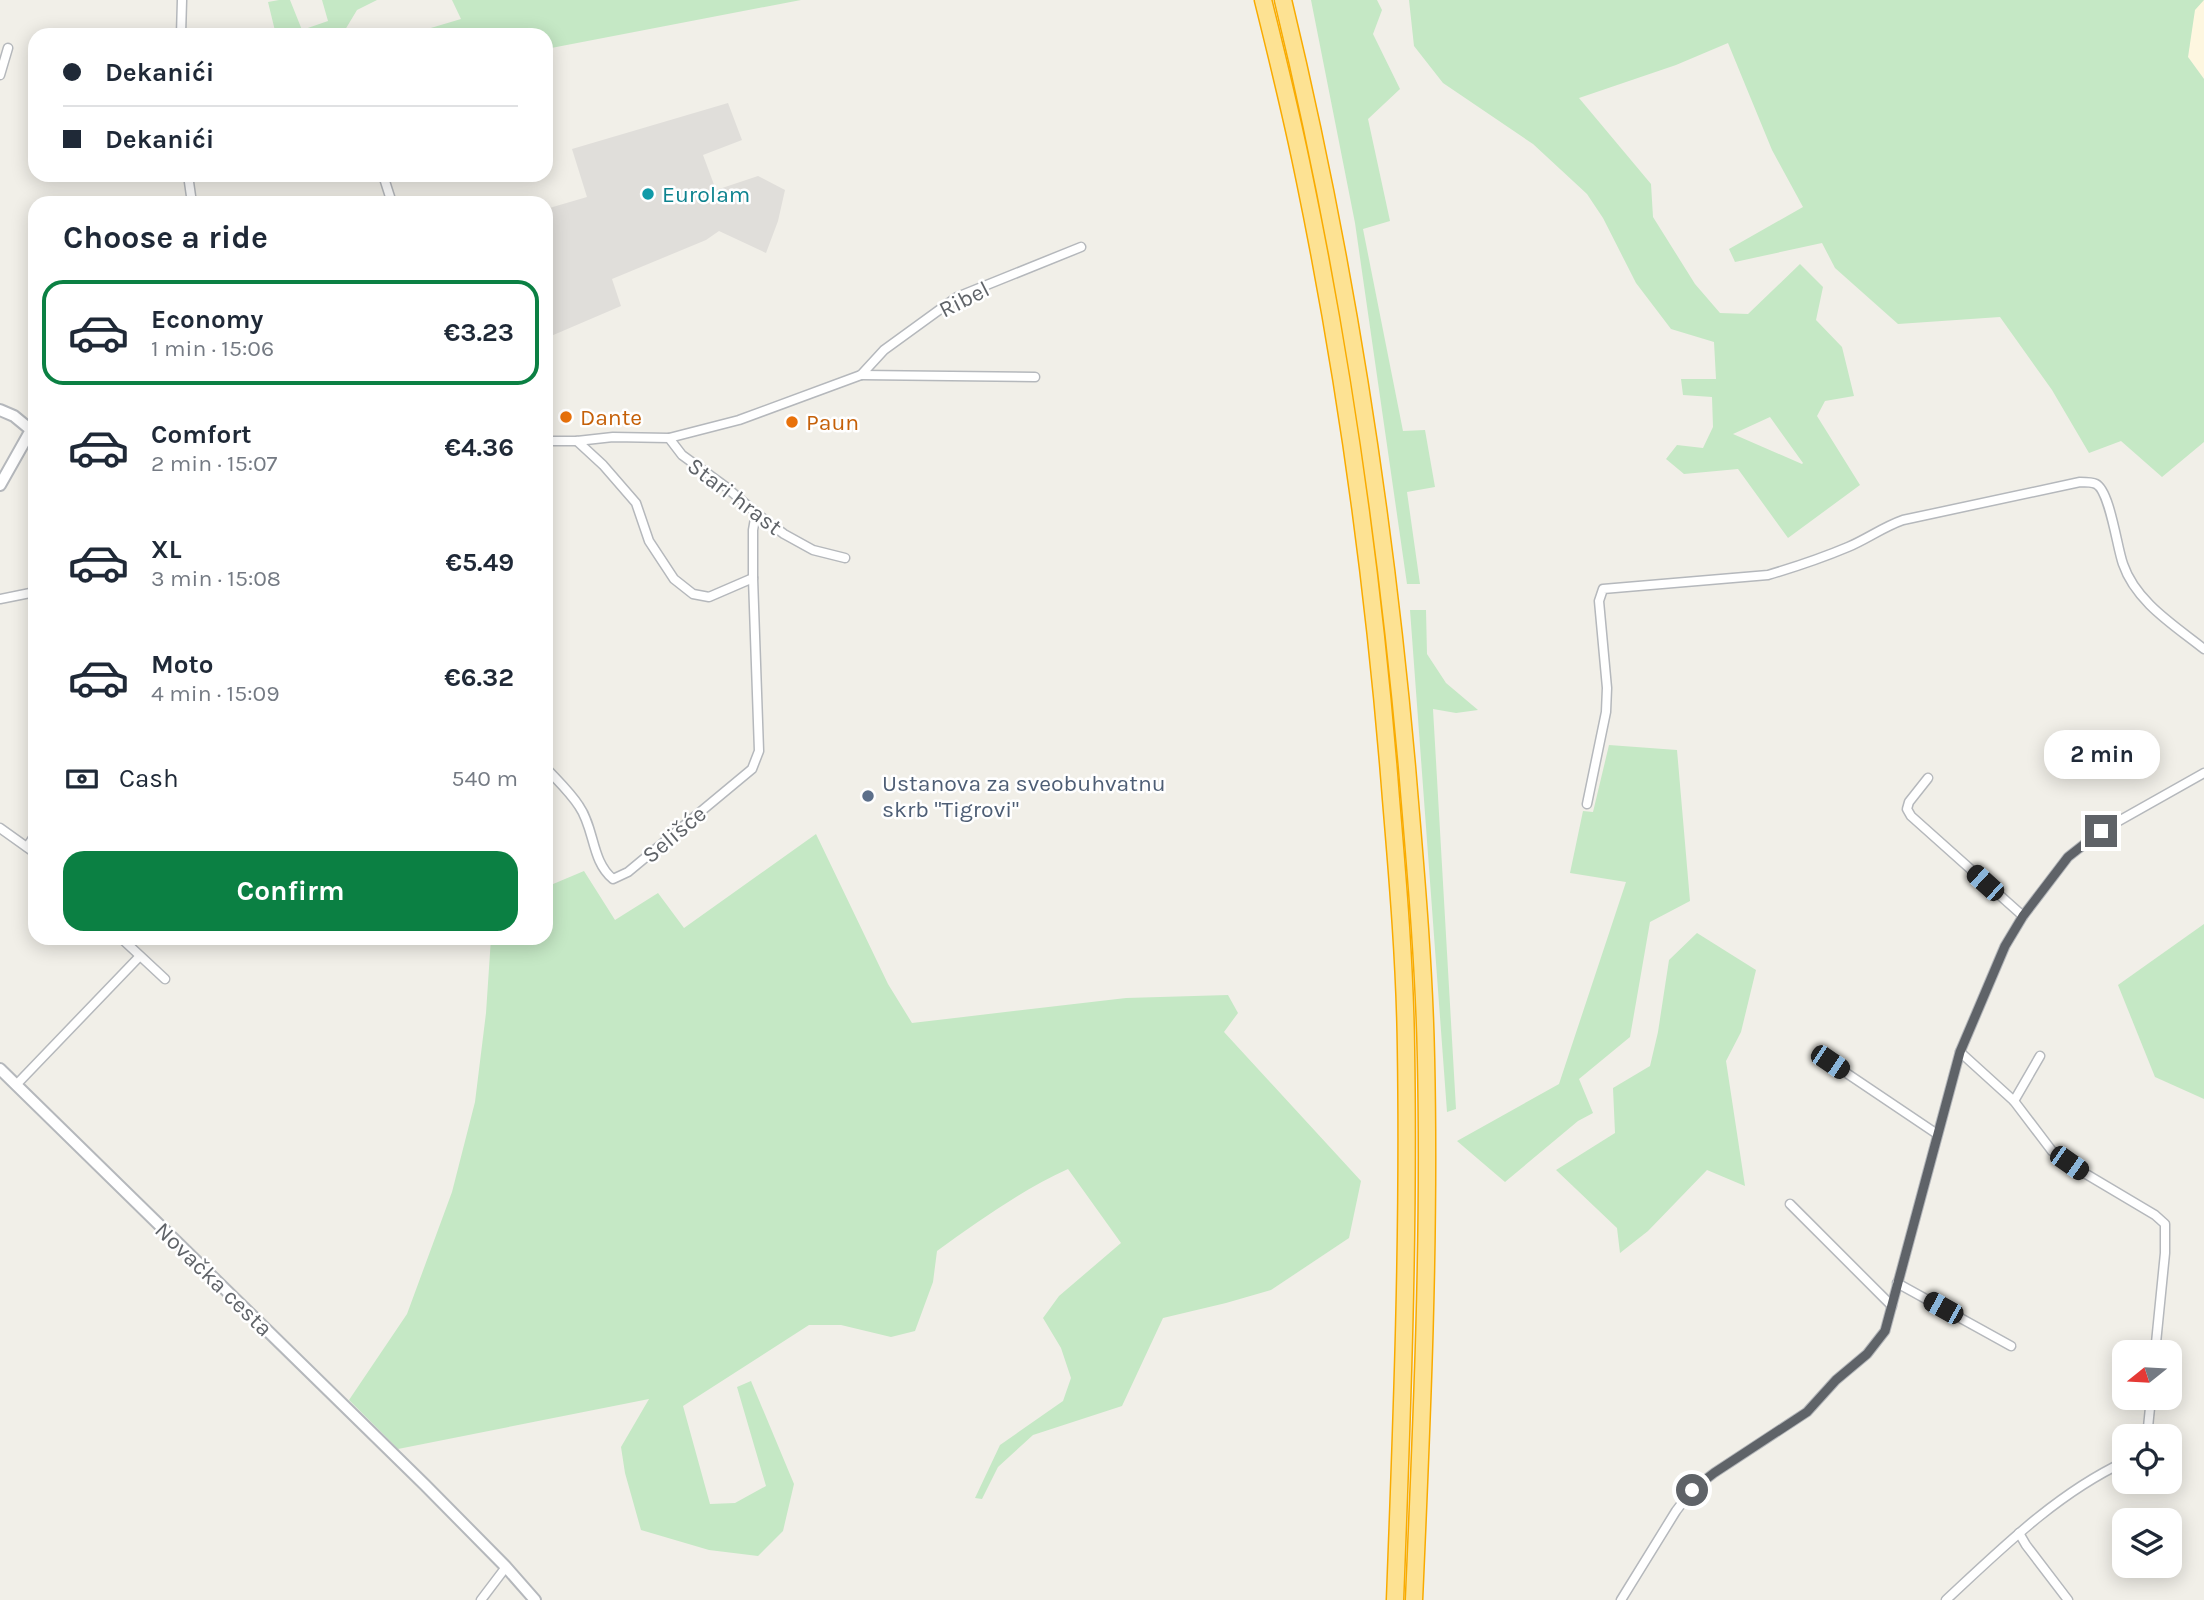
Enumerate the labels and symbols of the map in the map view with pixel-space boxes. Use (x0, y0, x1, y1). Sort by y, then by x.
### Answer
place label: Eurolam (662, 181, 750, 208)
marker: Eurolam (640, 186, 656, 202)
street label: Ribel (935, 275, 994, 323)
place label: Dante (580, 404, 642, 431)
marker: Dante (558, 409, 574, 425)
place label: Paun (806, 409, 859, 436)
marker: Paun (784, 414, 800, 430)
street label: Stari hrast (682, 452, 788, 541)
callout: 2 min (2043, 730, 2159, 778)
place label: Ustanova za sveobuhvatnu skrb "Tigrovi" (882, 770, 1166, 823)
marker: Ustanova za sveobuhvatnu skrb "Tigrovi" (860, 788, 876, 804)
street label: Selišće (637, 800, 712, 869)
route end (2085, 815, 2117, 847)
car (1963, 861, 2008, 905)
car (1807, 1042, 1854, 1082)
car (2046, 1142, 2093, 1184)
street label: Novačka cesta (149, 1217, 278, 1342)
car (1920, 1289, 1967, 1327)
north arrow (2112, 1340, 2182, 1410)
route start (1676, 1474, 1708, 1506)

